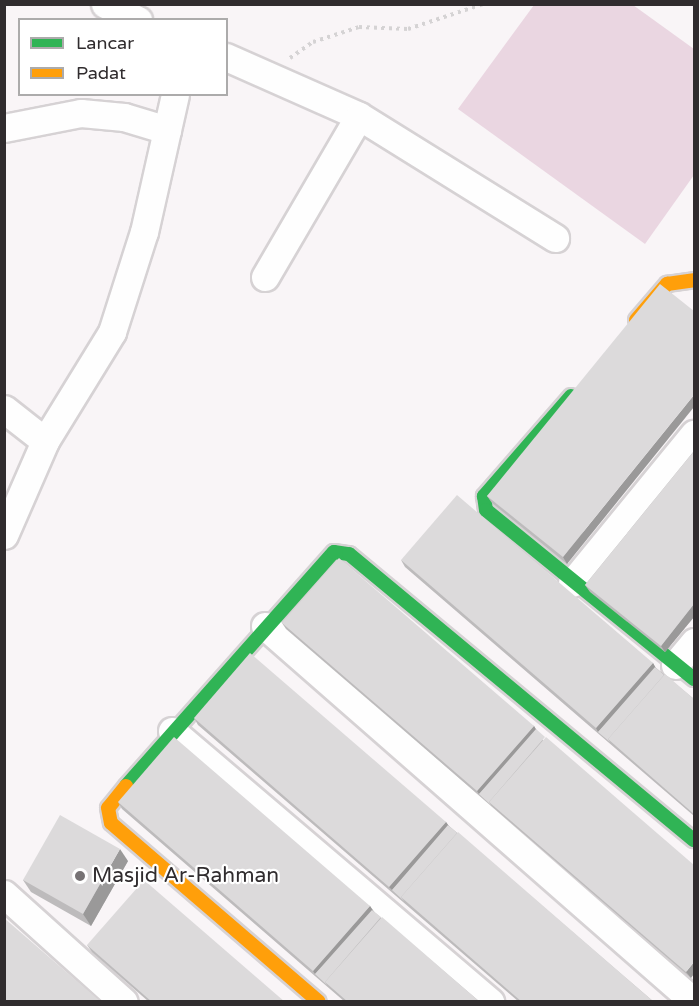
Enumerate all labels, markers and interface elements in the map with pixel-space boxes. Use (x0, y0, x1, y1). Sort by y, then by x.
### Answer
legend (18, 18, 228, 96)
text: Lancar (76, 32, 134, 54)
text: Padat (76, 62, 126, 84)
place label: Masjid Ar-Rahman (92, 863, 279, 889)
marker: Masjid Ar-Rahman (73, 869, 87, 883)

